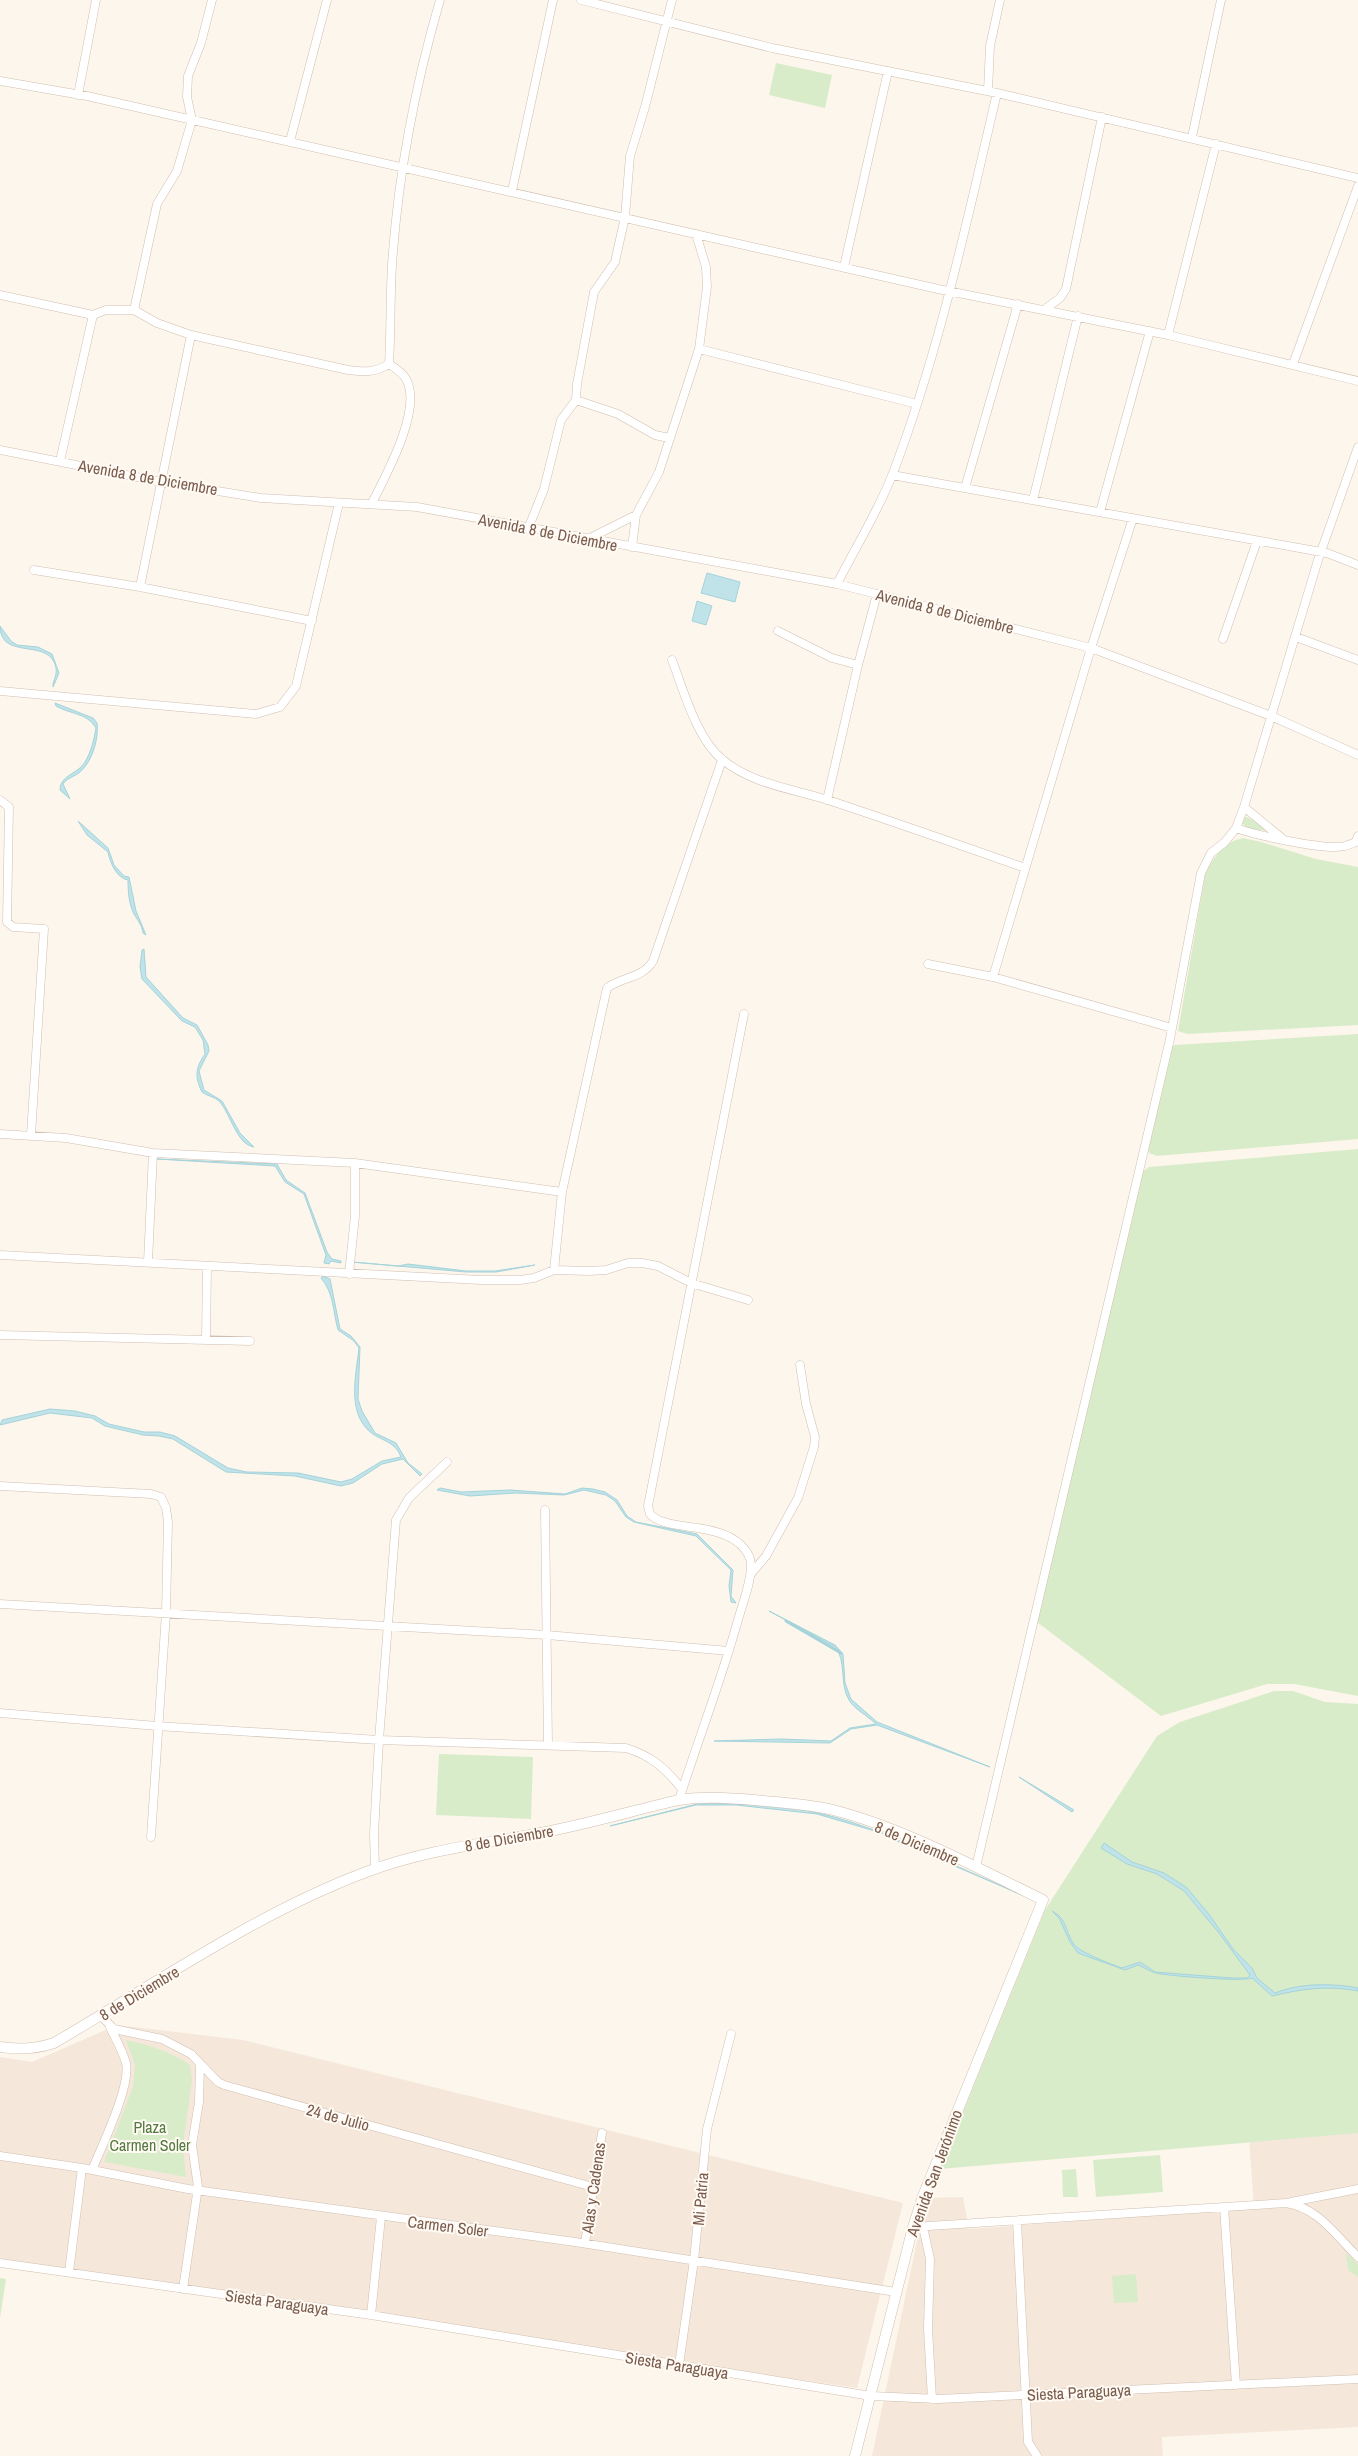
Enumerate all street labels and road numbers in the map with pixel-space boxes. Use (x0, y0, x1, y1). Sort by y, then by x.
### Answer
street label: Avenida 8 de Diciembre (76, 454, 219, 500)
street label: Avenida 8 de Diciembre (476, 508, 619, 556)
street label: Avenida 8 de Diciembre (873, 583, 1016, 639)
street label: 8 de Diciembre (871, 1815, 963, 1871)
street label: 8 de Diciembre (463, 1819, 555, 1857)
street label: 8 de Diciembre (95, 1960, 183, 2026)
street label: 24 de Julio (304, 2098, 372, 2136)
street label: Avenida San Jerónimo (901, 2107, 967, 2240)
street label: Alas y Cadenas (576, 2141, 610, 2236)
street label: Mi Patria (687, 2171, 713, 2226)
street label: Carmen Soler (406, 2210, 490, 2242)
street label: Siesta Paraguaya (224, 2284, 331, 2320)
street label: Siesta Paraguaya (624, 2346, 731, 2384)
street label: Siesta Paraguaya (1026, 2378, 1132, 2406)

